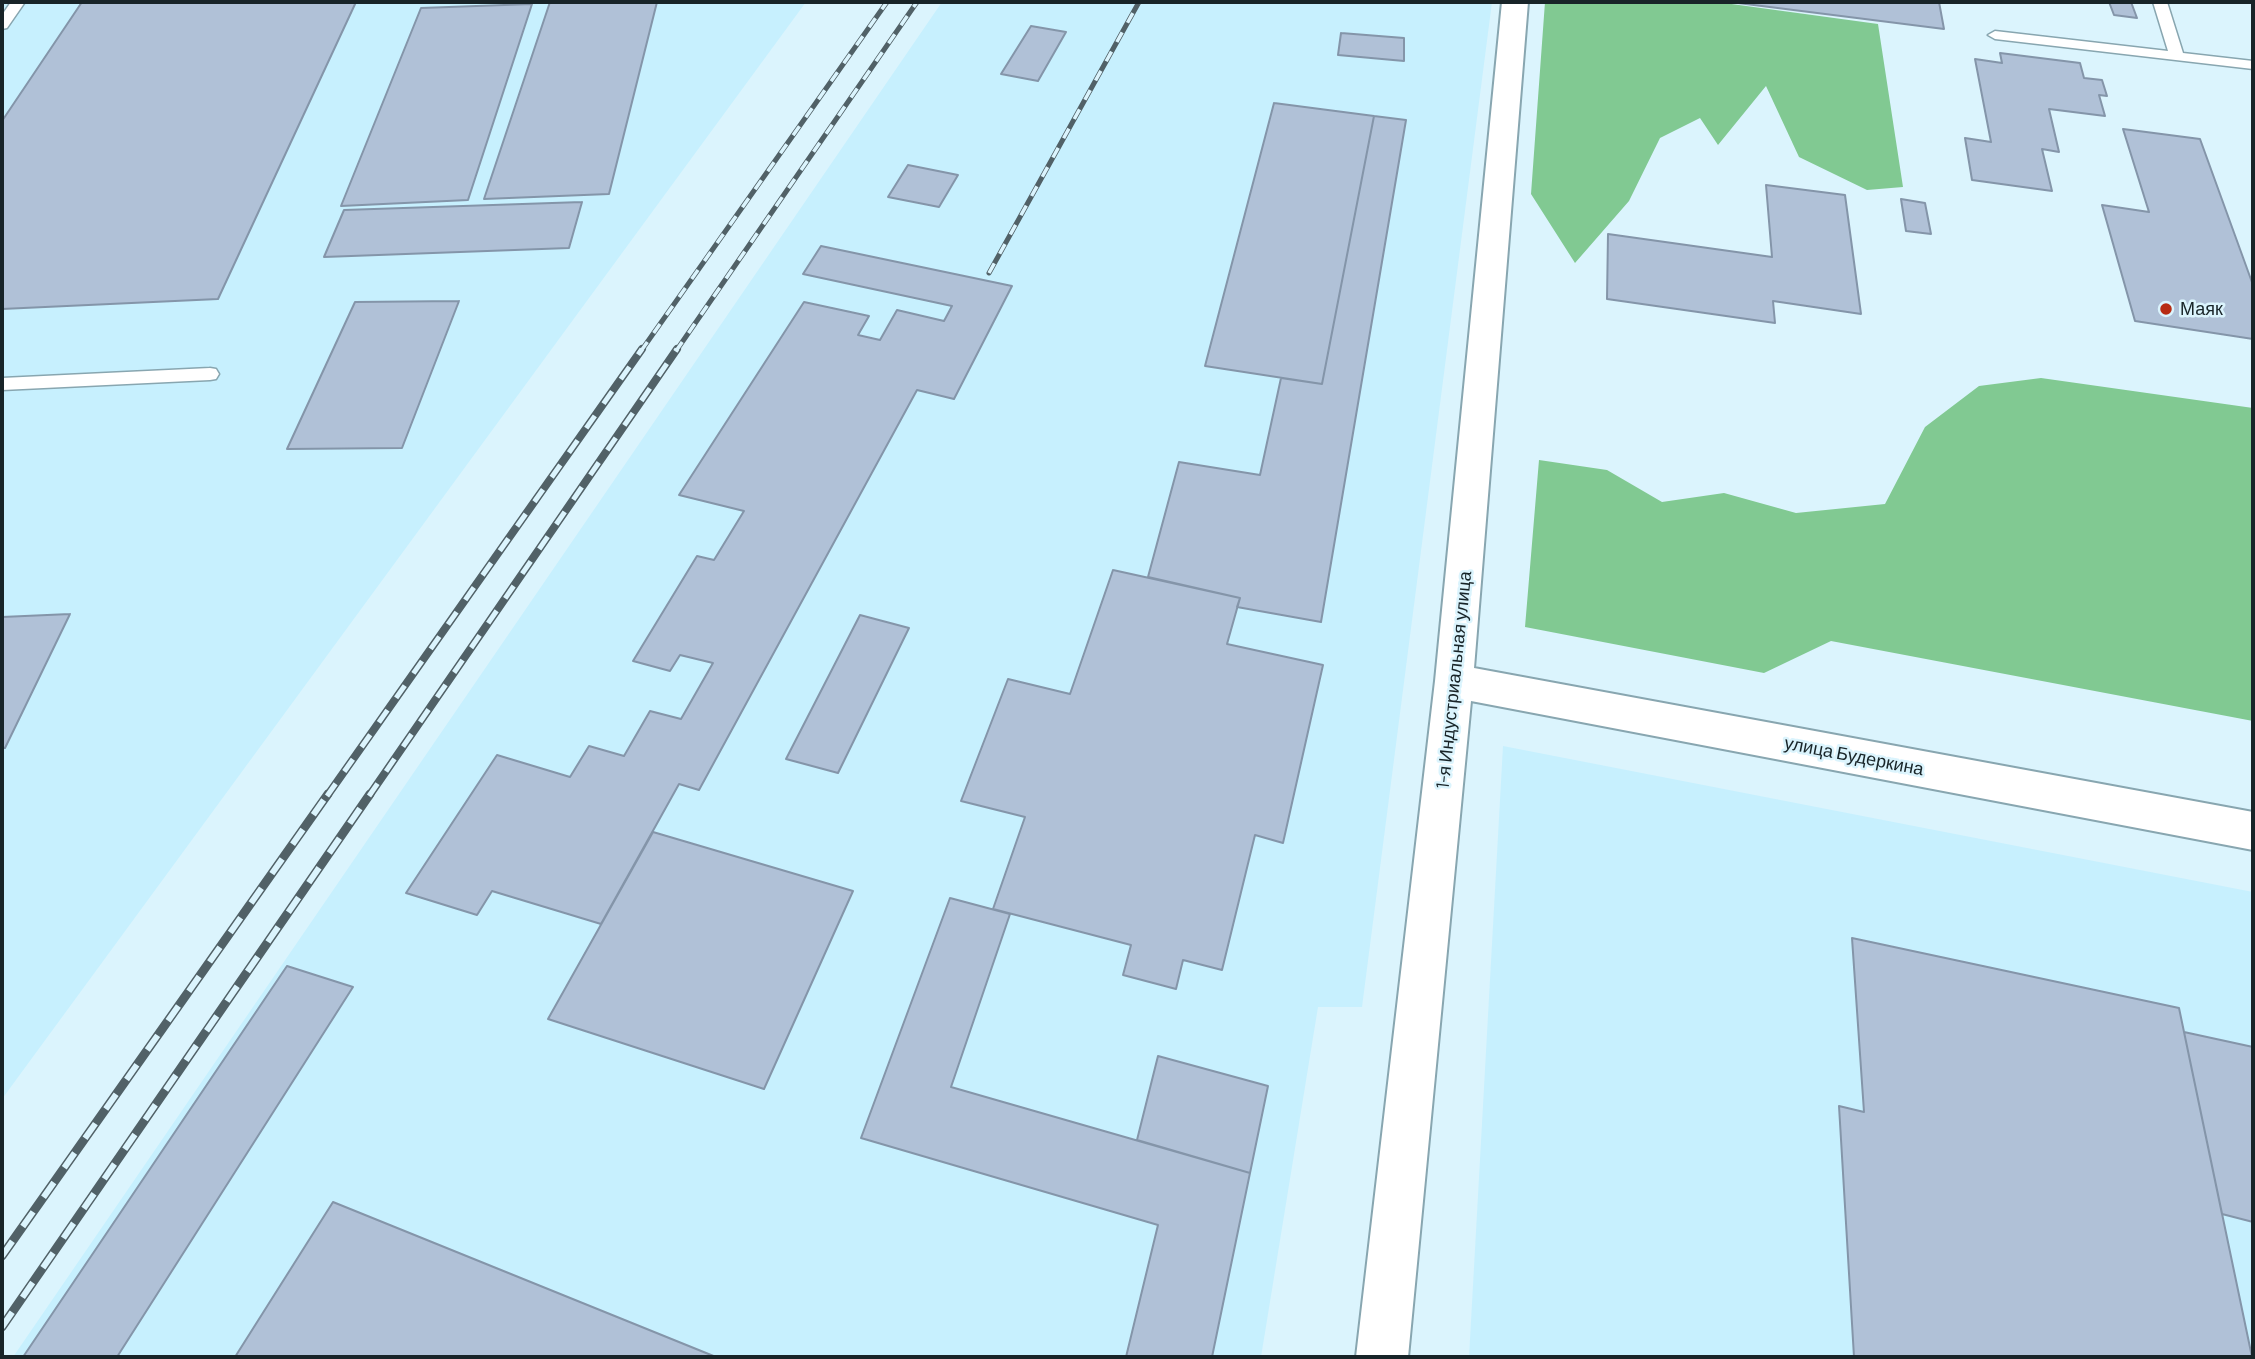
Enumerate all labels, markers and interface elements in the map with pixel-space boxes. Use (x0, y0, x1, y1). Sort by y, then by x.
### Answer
place label: Маяк (2180, 298, 2223, 320)
marker: Маяк (2158, 301, 2174, 317)
street label: 1-я Индустриальная улица (1432, 570, 1476, 790)
street label: улица Будеркина (1783, 732, 1925, 780)

